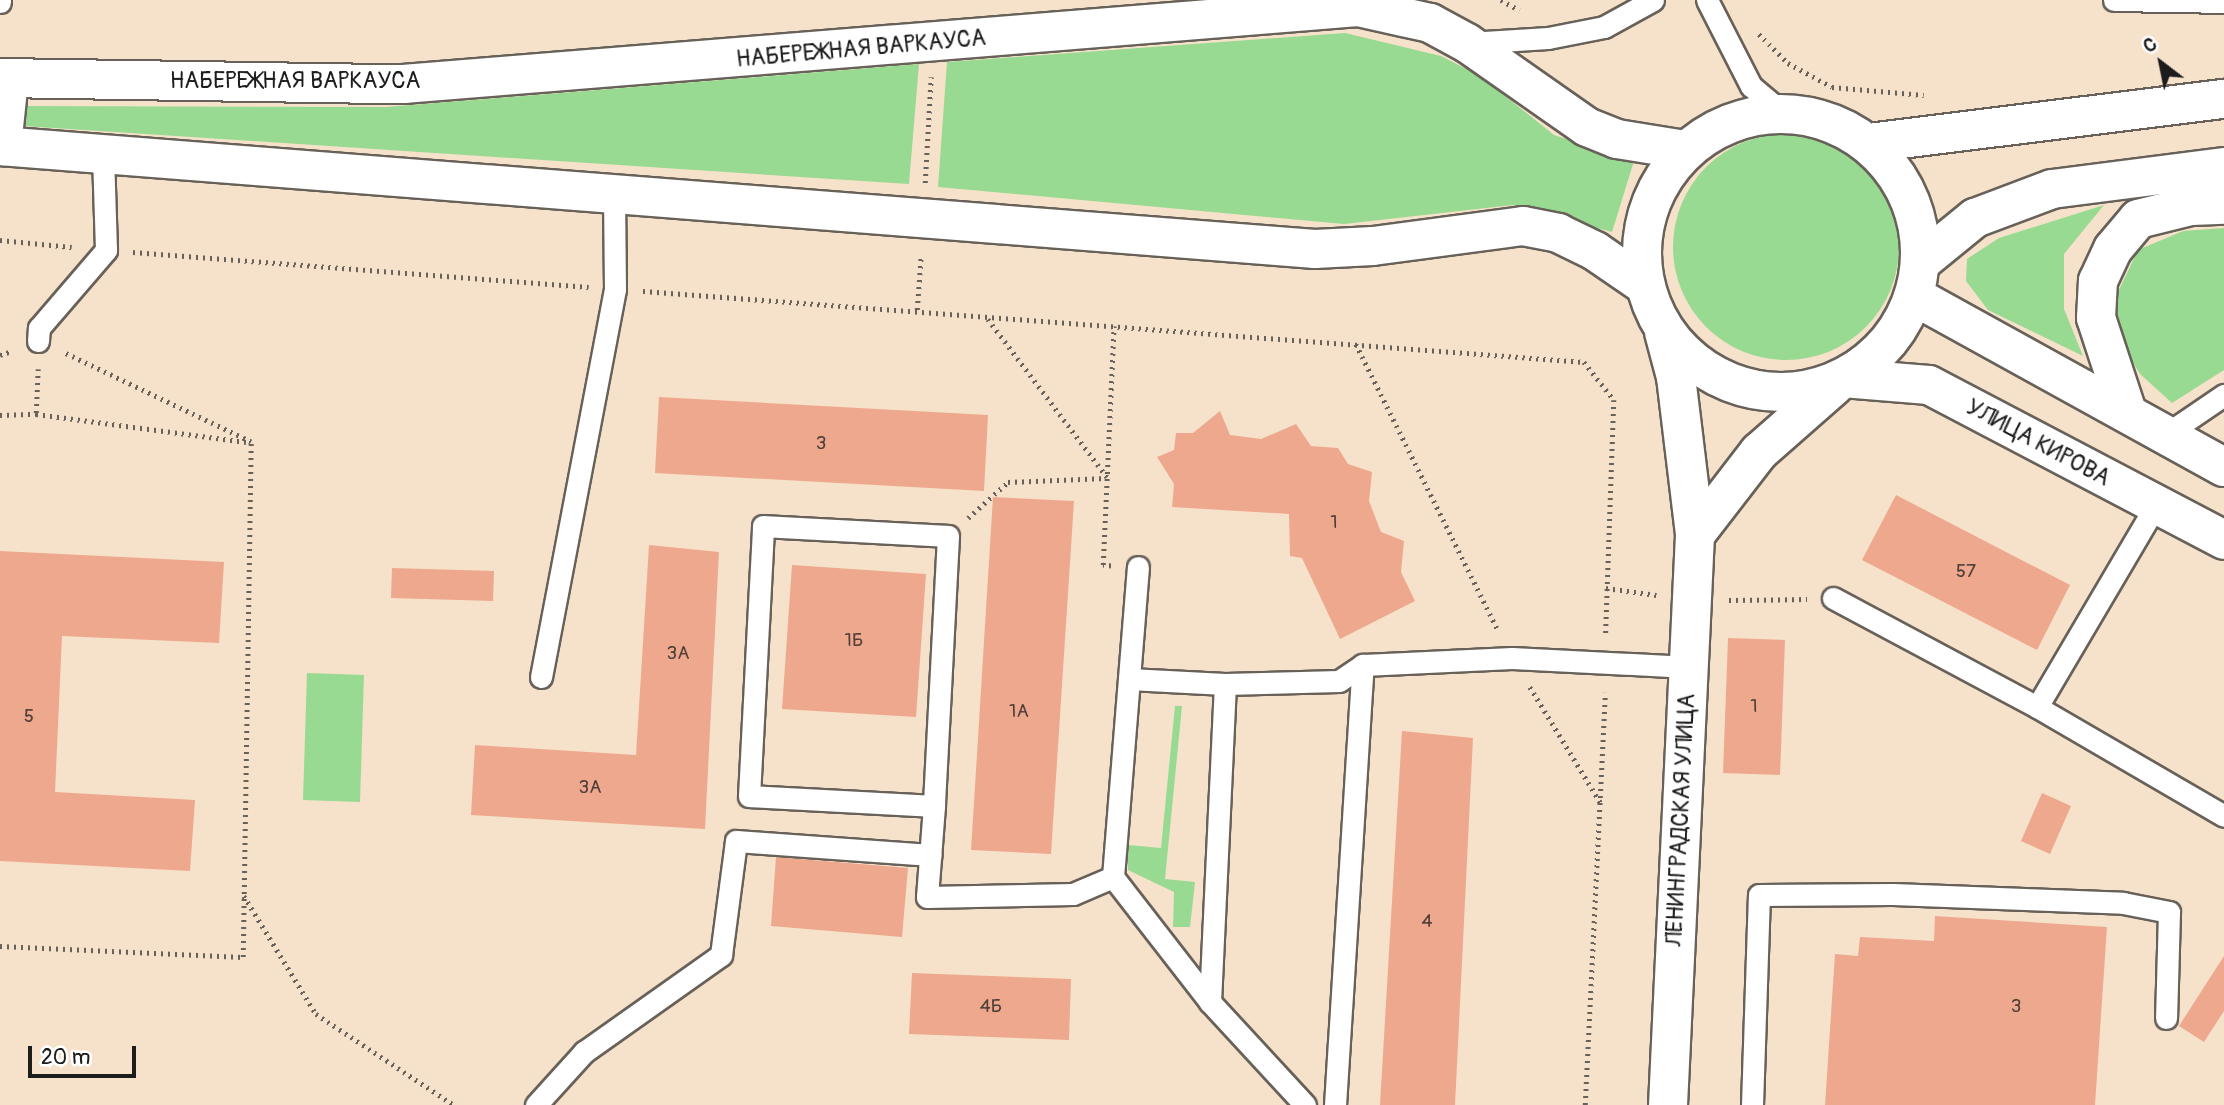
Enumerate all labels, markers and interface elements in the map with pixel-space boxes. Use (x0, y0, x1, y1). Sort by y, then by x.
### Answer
street label: НАБЕРЕЖНАЯ ВАРКАУСА (735, 24, 987, 74)
north arrow (2126, 28, 2196, 98)
text: С (2139, 32, 2161, 58)
street label: НАБЕРЕЖНАЯ ВАРКАУСА (170, 67, 420, 95)
street label: УЛИЦА КИРОВА (1961, 394, 2115, 492)
house number: 3 (816, 433, 826, 455)
house number: 1 (1330, 512, 1338, 534)
house number: 57 (1956, 561, 1976, 583)
house number: 1Б (845, 630, 863, 652)
house number: 3А (667, 643, 689, 665)
street label: ЛЕНИНГРАДСКАЯ УЛИЦА (1661, 693, 1701, 947)
house number: 1 (1750, 696, 1758, 718)
house number: 1А (1009, 701, 1029, 723)
house number: 5 (24, 706, 34, 728)
house number: 3А (579, 777, 601, 799)
house number: 4 (1421, 911, 1433, 933)
house number: 4Б (980, 996, 1002, 1018)
house number: 3 (2011, 996, 2021, 1018)
scale bar (32, 1032, 140, 1076)
text: 20 m (41, 1044, 90, 1071)

